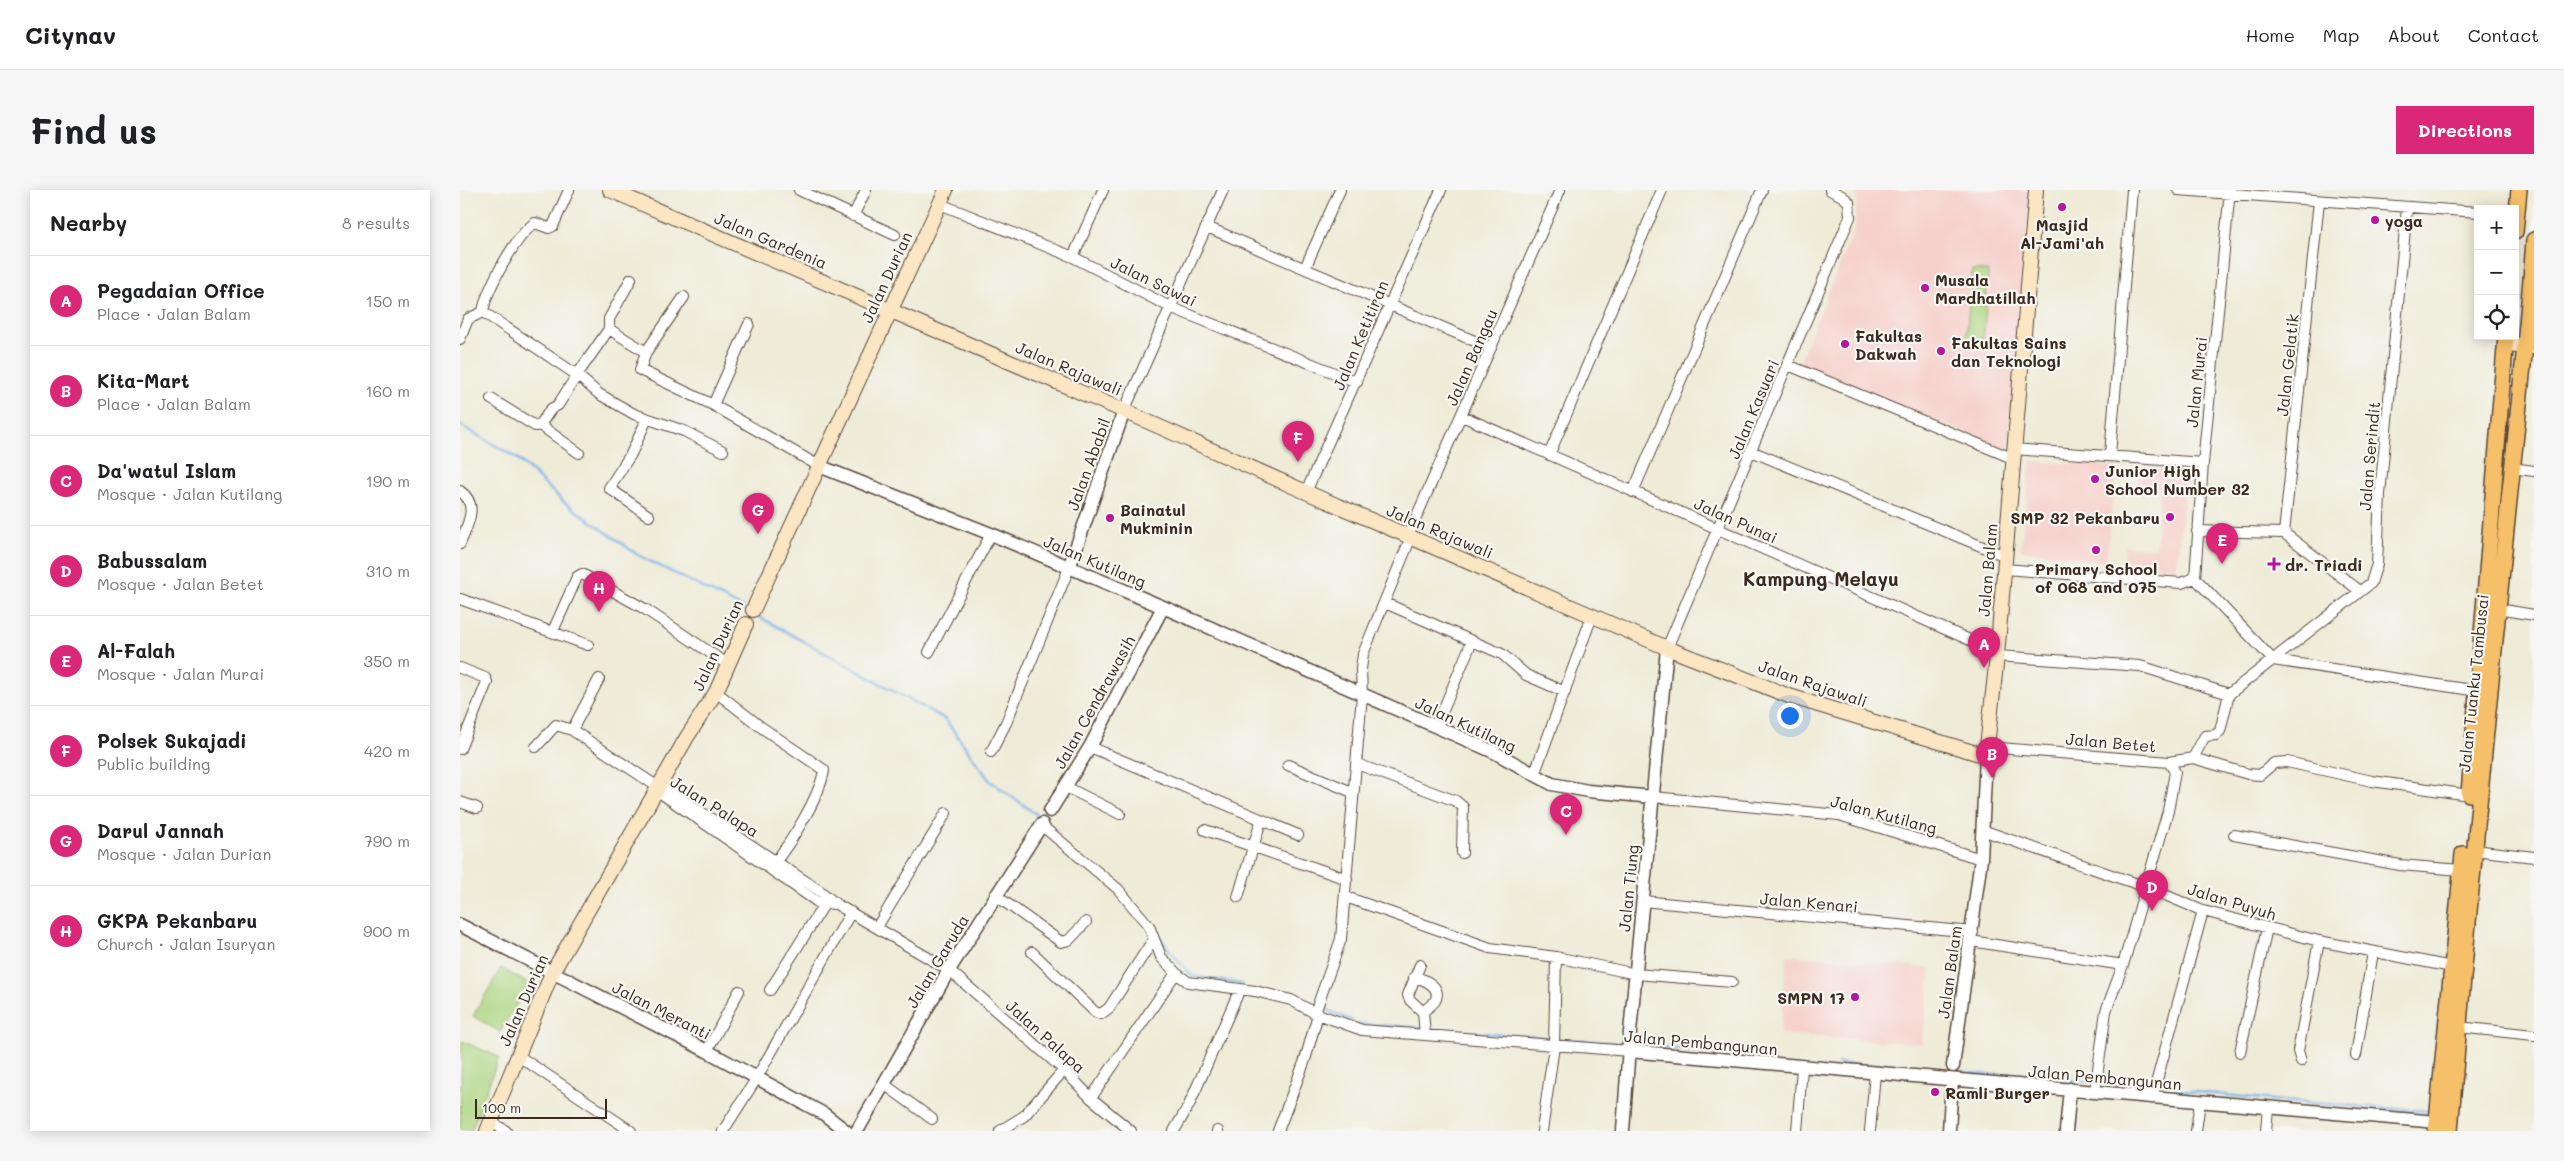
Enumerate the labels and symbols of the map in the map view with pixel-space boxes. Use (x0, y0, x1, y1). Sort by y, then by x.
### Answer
marker: Masjid Al-Jami'ah (2056, 201, 2068, 213)
street label: Jalan Gardenia (712, 207, 831, 273)
place label: yoga (2385, 210, 2423, 231)
place label: Masjid Al-Jami'ah (2020, 214, 2104, 253)
marker: yoga (2369, 214, 2381, 226)
street label: Jalan Durian (856, 228, 916, 326)
street label: Jalan Sawai (1108, 251, 1200, 311)
place label: Musala Mardhatillah (1935, 269, 2036, 308)
street label: Jalan Ketitiran (1327, 277, 1393, 393)
marker: Musala Mardhatillah (1919, 282, 1931, 294)
street label: Jalan Bangau (1440, 305, 1502, 409)
street label: Jalan Gelatik (2271, 313, 2303, 417)
place label: Fakultas Dakwah (1855, 325, 1922, 364)
place label: Fakultas Sains dan Teknologi (1951, 332, 2066, 371)
street label: Jalan Rajawali (1013, 336, 1125, 400)
street label: Jalan Murai (2181, 336, 2211, 428)
marker: Fakultas Dakwah (1839, 338, 1851, 350)
marker: Fakultas Sains dan Teknologi (1935, 345, 1947, 357)
street label: Jalan Kasuari (1723, 356, 1783, 462)
street label: Jalan Serindit (2354, 401, 2384, 511)
street label: Jalan Ababil (1062, 415, 1114, 513)
pin: F (1282, 421, 1314, 462)
place label: Junior High School Number 32 (2105, 460, 2250, 499)
marker: Junior High School Number 32 (2089, 473, 2101, 485)
street label: Jalan Punai (1691, 492, 1781, 548)
pin: G (742, 493, 774, 534)
place label: Bainatul Mukminin (1120, 499, 1193, 538)
street label: Jalan Rajawali (1384, 499, 1496, 563)
place label: SMP 32 Pekanbaru (2010, 507, 2160, 528)
marker: SMP 32 Pekanbaru (2164, 511, 2176, 523)
marker: Bainatul Mukminin (1104, 512, 1116, 524)
street label: Jalan Balam (1972, 523, 2002, 617)
pin: E (2206, 523, 2238, 564)
street label: Jalan Kutilang (1041, 530, 1149, 592)
marker: Primary School of 068 and 075 (2090, 544, 2102, 556)
place label: dr. Triadi (2285, 554, 2363, 575)
marker: dr. Triadi (2267, 557, 2281, 571)
place label: Primary School of 068 and 075 (2035, 558, 2157, 597)
district label: Kampung Melayu (1743, 566, 1899, 591)
pin: H (583, 571, 615, 612)
street label: Jalan Tuanku Tambusai (2453, 593, 2493, 773)
street label: Jalan Durian (687, 596, 747, 694)
pin: A (1968, 627, 2000, 668)
street label: Jalan Cendrawasih (1049, 632, 1139, 772)
street label: Jalan Rajawali (1756, 655, 1870, 711)
street label: Jalan Kutilang (1412, 691, 1520, 757)
your location (1777, 703, 1803, 729)
street label: Jalan Betet (2065, 728, 2157, 756)
pin: B (1976, 737, 2008, 778)
street label: Jalan Palapa (667, 771, 763, 841)
street label: Jalan Kutilang (1829, 790, 1939, 838)
pin: C (1550, 794, 1582, 835)
street label: Jalan Tiung (1613, 843, 1643, 933)
pin: D (2136, 870, 2168, 911)
street label: Jalan Puyuh (2185, 878, 2279, 924)
street label: Jalan Kenari (1759, 887, 1859, 917)
street label: Jalan Garuda (901, 910, 973, 1012)
street label: Jalan Balam (1932, 924, 1966, 1020)
street label: Jalan Durian (493, 951, 553, 1049)
street label: Jalan Meranti (609, 976, 715, 1044)
place label: SMPN 17 (1777, 987, 1845, 1008)
marker: SMPN 17 (1849, 991, 1861, 1003)
street label: Jalan Palapa (1002, 995, 1090, 1077)
street label: Jalan Pembangunan (1623, 1025, 1779, 1059)
street label: Jalan Pembangunan (2027, 1060, 2183, 1094)
place label: Ramli Burger (1945, 1082, 2050, 1103)
marker: Ramli Burger (1929, 1086, 1941, 1098)
scale bar (475, 1096, 608, 1119)

